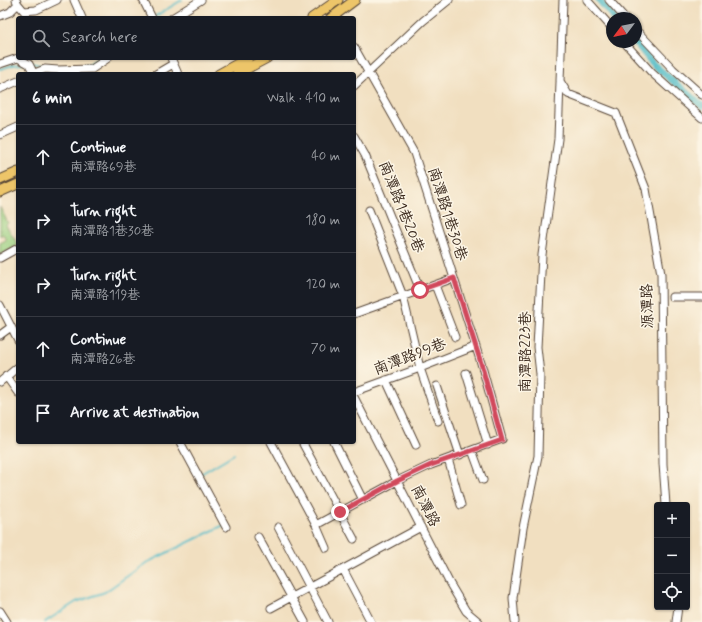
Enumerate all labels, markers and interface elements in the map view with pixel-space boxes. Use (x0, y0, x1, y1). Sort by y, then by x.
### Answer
north arrow (606, 12, 642, 48)
search box (16, 16, 356, 60)
icon: search (30, 27, 52, 49)
text: Search here (62, 28, 138, 48)
text: 6 min (32, 87, 72, 109)
text: Walk · 410 m (267, 90, 340, 107)
text: Continue (70, 138, 126, 158)
icon: ahead (32, 146, 54, 168)
text: 40 m (311, 148, 340, 165)
street label: 南潭路1巷20巷 (373, 158, 429, 256)
text: 南潭路69巷 (70, 159, 136, 176)
street label: 南潭路1巷30巷 (422, 165, 472, 263)
text: Turn right (70, 202, 137, 222)
icon: right (32, 210, 54, 232)
text: 180 m (305, 212, 340, 229)
text: 南潭路1巷30巷 (70, 223, 154, 240)
text: Turn right (70, 266, 137, 286)
icon: right (32, 274, 54, 296)
text: 120 m (306, 276, 340, 293)
route start (411, 281, 429, 299)
street label: 源潭路 (638, 283, 658, 329)
text: 南潭路119巷 (70, 287, 140, 304)
street label: 南潭路223巷 (516, 311, 536, 393)
text: Continue (70, 330, 126, 350)
street label: 南潭路99巷 (371, 334, 449, 380)
icon: ahead (32, 338, 54, 360)
text: 70 m (311, 340, 340, 357)
text: 南潭路26巷 (70, 351, 136, 368)
icon: arrive (32, 402, 54, 424)
text: Arrive at destination (70, 403, 199, 423)
street label: 南潭路 (406, 481, 444, 531)
map controls (654, 502, 690, 610)
button: + (654, 502, 690, 538)
route end (331, 503, 349, 521)
button: − (654, 538, 690, 574)
button: locate (654, 574, 690, 610)

